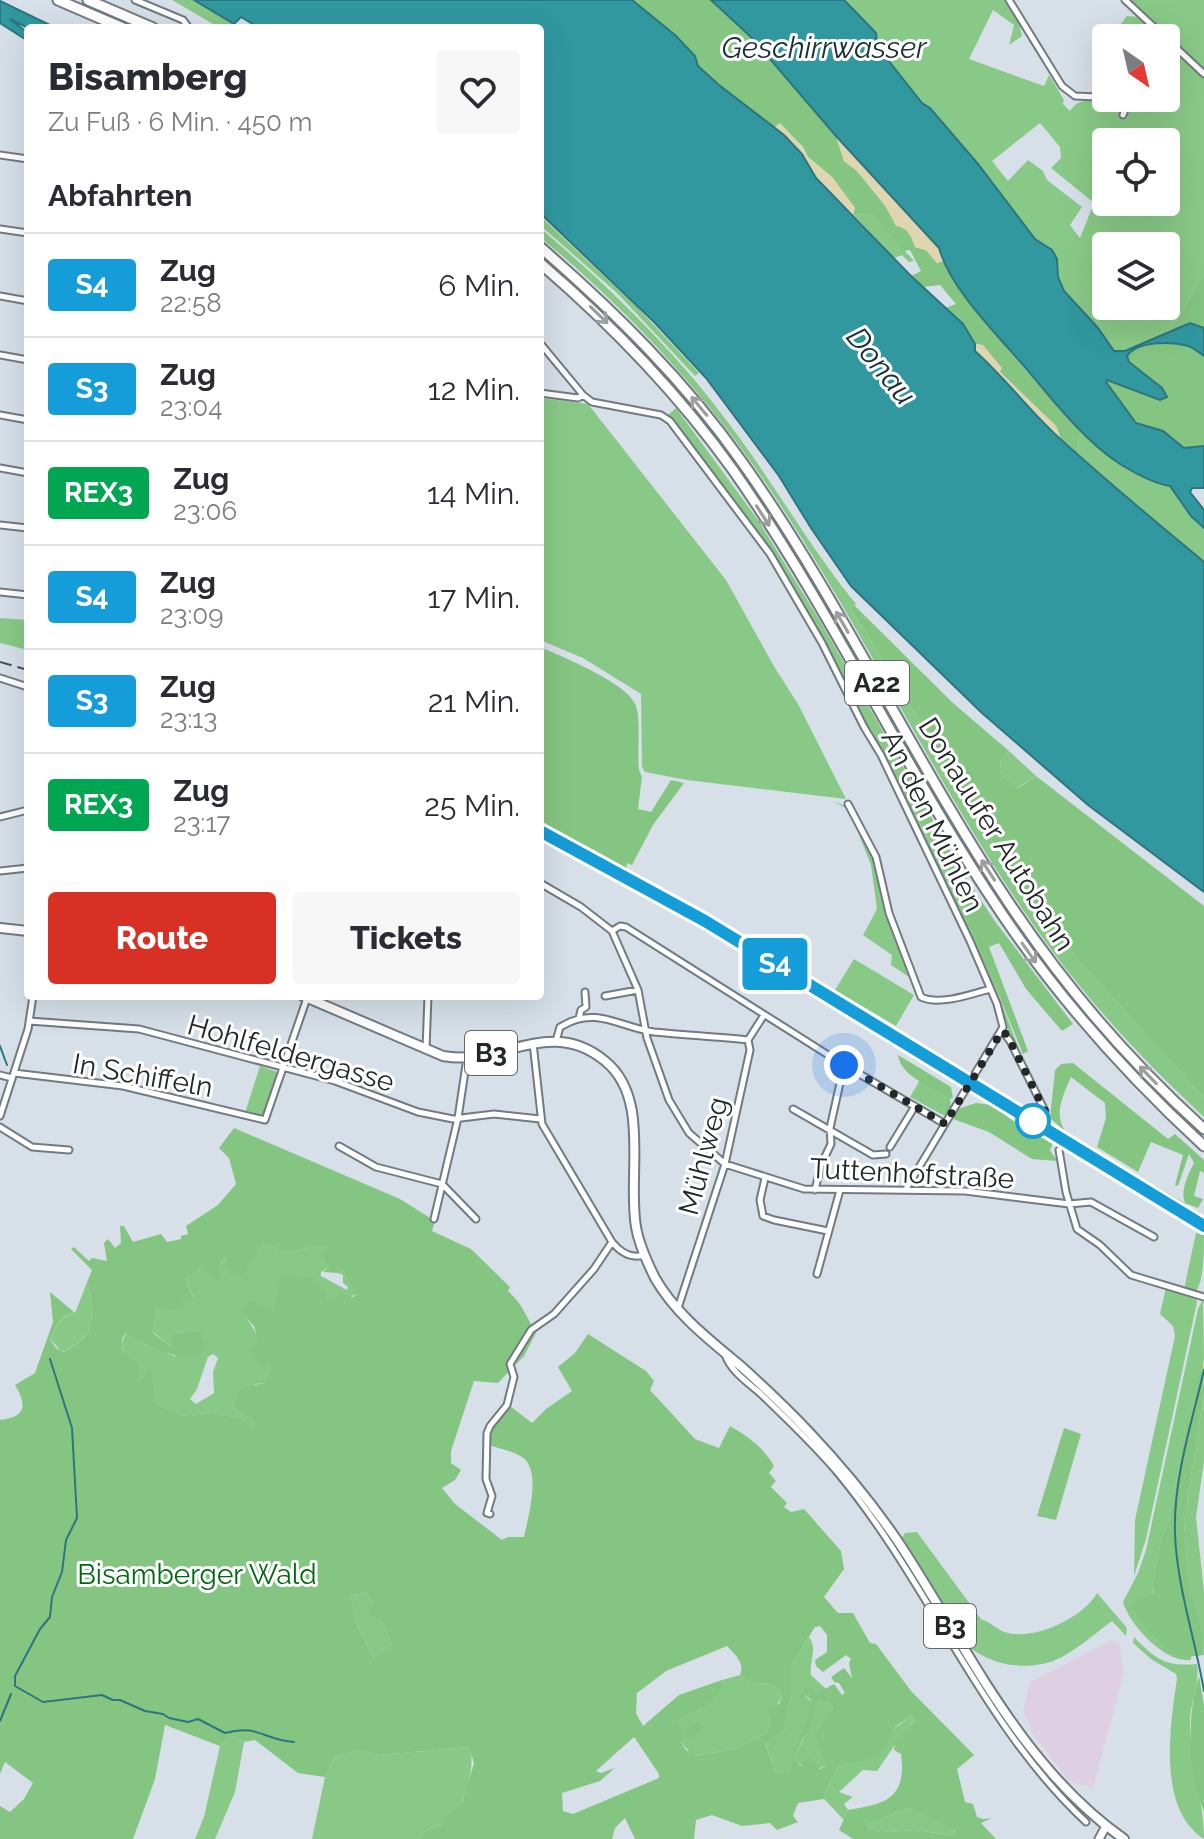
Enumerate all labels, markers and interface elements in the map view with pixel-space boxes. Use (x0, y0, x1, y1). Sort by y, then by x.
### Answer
north arrow (1092, 24, 1180, 112)
map controls (1092, 24, 1180, 320)
water label: Geschirrwasser (721, 30, 928, 65)
button: heart (436, 50, 520, 134)
text: Bisamberg (48, 54, 248, 99)
text: Zu Fuß · 6 Min. · 450 m (48, 107, 312, 137)
button: locate (1092, 128, 1180, 216)
text: Abfahrten (48, 178, 192, 213)
button: layers (1092, 232, 1180, 320)
text: Zug (160, 253, 216, 288)
text: S4 (75, 268, 109, 301)
text: 6 Min. (438, 268, 520, 303)
text: 22:58 (160, 288, 222, 318)
one-way arrow (589, 305, 608, 324)
water label: Donau (840, 320, 923, 412)
text: Zug (160, 357, 216, 392)
text: S3 (76, 372, 108, 405)
text: 12 Min. (428, 372, 520, 407)
text: 23:04 (160, 392, 222, 422)
one-way arrow (690, 396, 708, 416)
text: Zug (173, 461, 229, 496)
text: REX3 (64, 476, 133, 509)
text: 14 Min. (427, 476, 520, 511)
text: 23:06 (173, 496, 237, 526)
one-way arrow (755, 504, 771, 526)
text: Zug (160, 565, 216, 600)
text: S4 (75, 580, 109, 613)
text: 17 Min. (428, 580, 520, 615)
text: 23:09 (160, 600, 223, 630)
one-way arrow (834, 611, 850, 634)
road number: A22 (845, 661, 909, 705)
text: Zug (160, 669, 216, 704)
text: S3 (76, 684, 108, 717)
text: 21 Min. (428, 684, 520, 719)
text: 23:13 (160, 704, 217, 734)
street label: Donauufer Autobahn (911, 712, 1082, 957)
street label: An den Mühlen (874, 725, 991, 917)
text: Zug (173, 773, 229, 808)
text: REX3 (64, 788, 133, 821)
text: 25 Min. (424, 788, 520, 823)
text: 23:17 (173, 808, 230, 838)
one-way arrow (980, 860, 997, 882)
button: Route (48, 892, 276, 984)
button: Tickets (292, 892, 520, 984)
line badge: S4 (739, 938, 811, 990)
one-way arrow (1021, 941, 1037, 963)
text: S4 (758, 947, 792, 980)
street label: Hohlfeldergasse (184, 1008, 398, 1099)
road number: B3 (465, 1031, 517, 1075)
your location (824, 1045, 864, 1085)
street label: In Schiffeln (70, 1047, 215, 1104)
one-way arrow (1140, 1065, 1158, 1085)
street label: Mühlweg (672, 1094, 735, 1219)
unlabelled marker (1016, 1104, 1050, 1138)
street label: Tuttenhofstraße (809, 1152, 1015, 1195)
park label: Bisamberger Wald (77, 1558, 317, 1591)
road number: B3 (924, 1604, 976, 1648)

